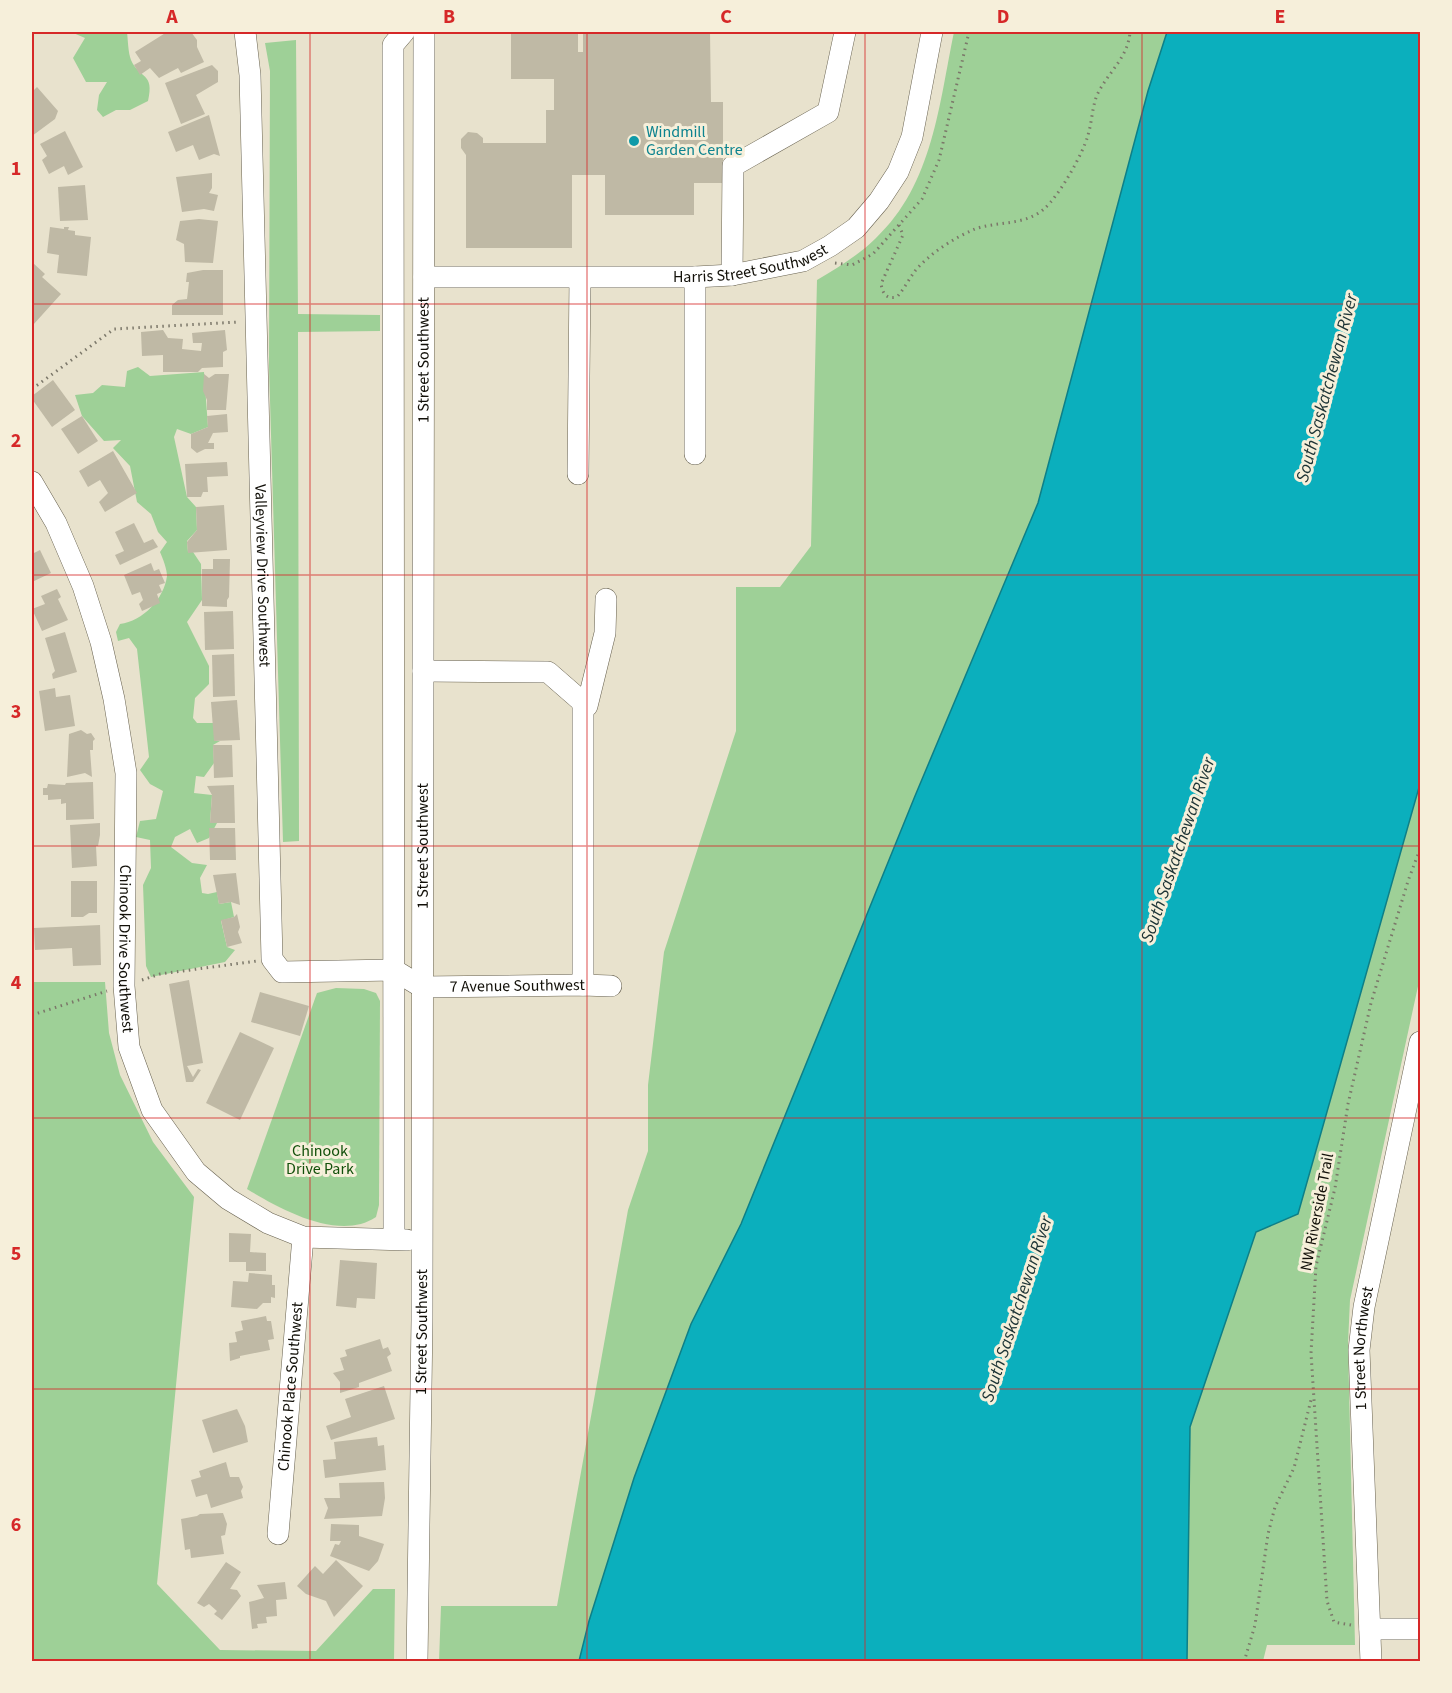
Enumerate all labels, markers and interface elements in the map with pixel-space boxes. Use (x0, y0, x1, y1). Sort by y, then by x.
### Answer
text: A (165, 3, 178, 31)
text: B (443, 3, 455, 31)
text: C (720, 3, 732, 31)
text: D (997, 3, 1009, 31)
text: E (1275, 3, 1285, 31)
place label: Windmill Garden Centre (646, 121, 743, 161)
marker: Windmill Garden Centre (627, 134, 641, 148)
text: 1 (11, 155, 21, 183)
street label: Harris Street Southwest (673, 238, 832, 288)
water label: South Saskatchewan River (1290, 290, 1364, 485)
street label: 1 Street Southwest (412, 297, 435, 423)
text: 2 (11, 427, 21, 455)
street label: Valleyview Drive Southwest (249, 484, 276, 668)
text: 3 (11, 698, 21, 726)
water label: South Saskatchewan River (1135, 753, 1222, 946)
street label: 1 Street Southwest (412, 783, 434, 909)
street label: Chinook Drive Southwest (113, 864, 139, 1034)
text: 4 (11, 969, 22, 997)
street label: 7 Avenue Southwest (450, 974, 585, 998)
park label: Chinook Drive Park (286, 1140, 354, 1180)
street label: NW Riverside Trail (1295, 1151, 1339, 1273)
water label: South Saskatchewan River (975, 1212, 1059, 1405)
text: 5 (11, 1240, 21, 1268)
street label: 1 Street Southwest (410, 1269, 433, 1395)
street label: 1 Street Northwest (1348, 1284, 1379, 1411)
street label: Chinook Place Southwest (272, 1300, 309, 1472)
text: 6 (11, 1511, 21, 1539)

